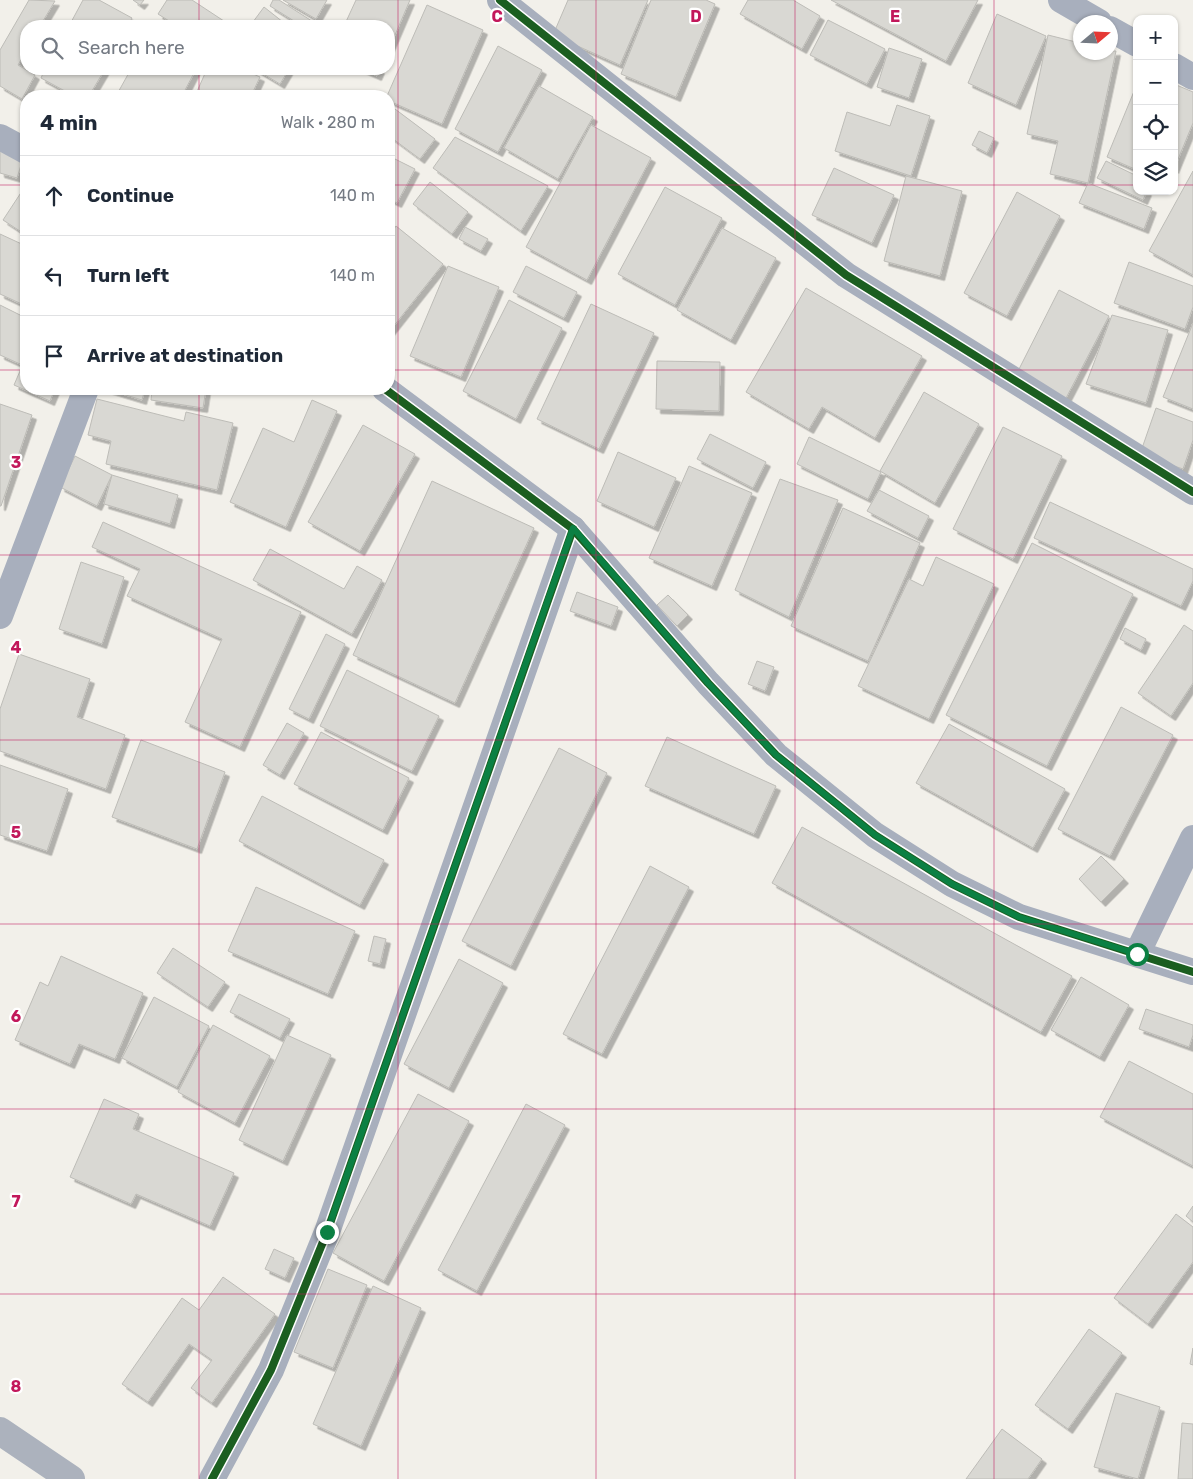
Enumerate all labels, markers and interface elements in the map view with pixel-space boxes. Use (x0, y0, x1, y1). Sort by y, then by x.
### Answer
text: C (491, 7, 503, 26)
text: D (690, 7, 702, 26)
text: E (890, 7, 900, 26)
north arrow (1073, 15, 1118, 60)
map controls (1133, 15, 1178, 195)
button: + (1133, 15, 1178, 60)
search box (20, 20, 395, 75)
icon: search (38, 34, 66, 62)
text: Search here (78, 36, 185, 59)
button: − (1133, 60, 1178, 105)
button: locate (1133, 105, 1178, 150)
text: 4 min (40, 110, 98, 135)
text: Walk · 280 m (281, 113, 375, 132)
button: layers (1133, 150, 1178, 195)
icon: ahead (40, 182, 68, 210)
text: Continue (87, 184, 174, 207)
text: 140 m (330, 186, 375, 205)
icon: left (40, 262, 68, 290)
text: Turn left (87, 264, 169, 287)
text: 140 m (330, 266, 375, 285)
icon: arrive (40, 342, 68, 370)
text: Arrive at destination (87, 344, 283, 367)
text: 3 (11, 453, 21, 472)
text: 4 (11, 638, 22, 657)
text: 5 (11, 823, 21, 842)
route start (1126, 943, 1149, 966)
text: 6 (11, 1007, 21, 1026)
text: 7 (11, 1192, 21, 1211)
route end (316, 1221, 339, 1244)
text: 8 (11, 1377, 22, 1396)

